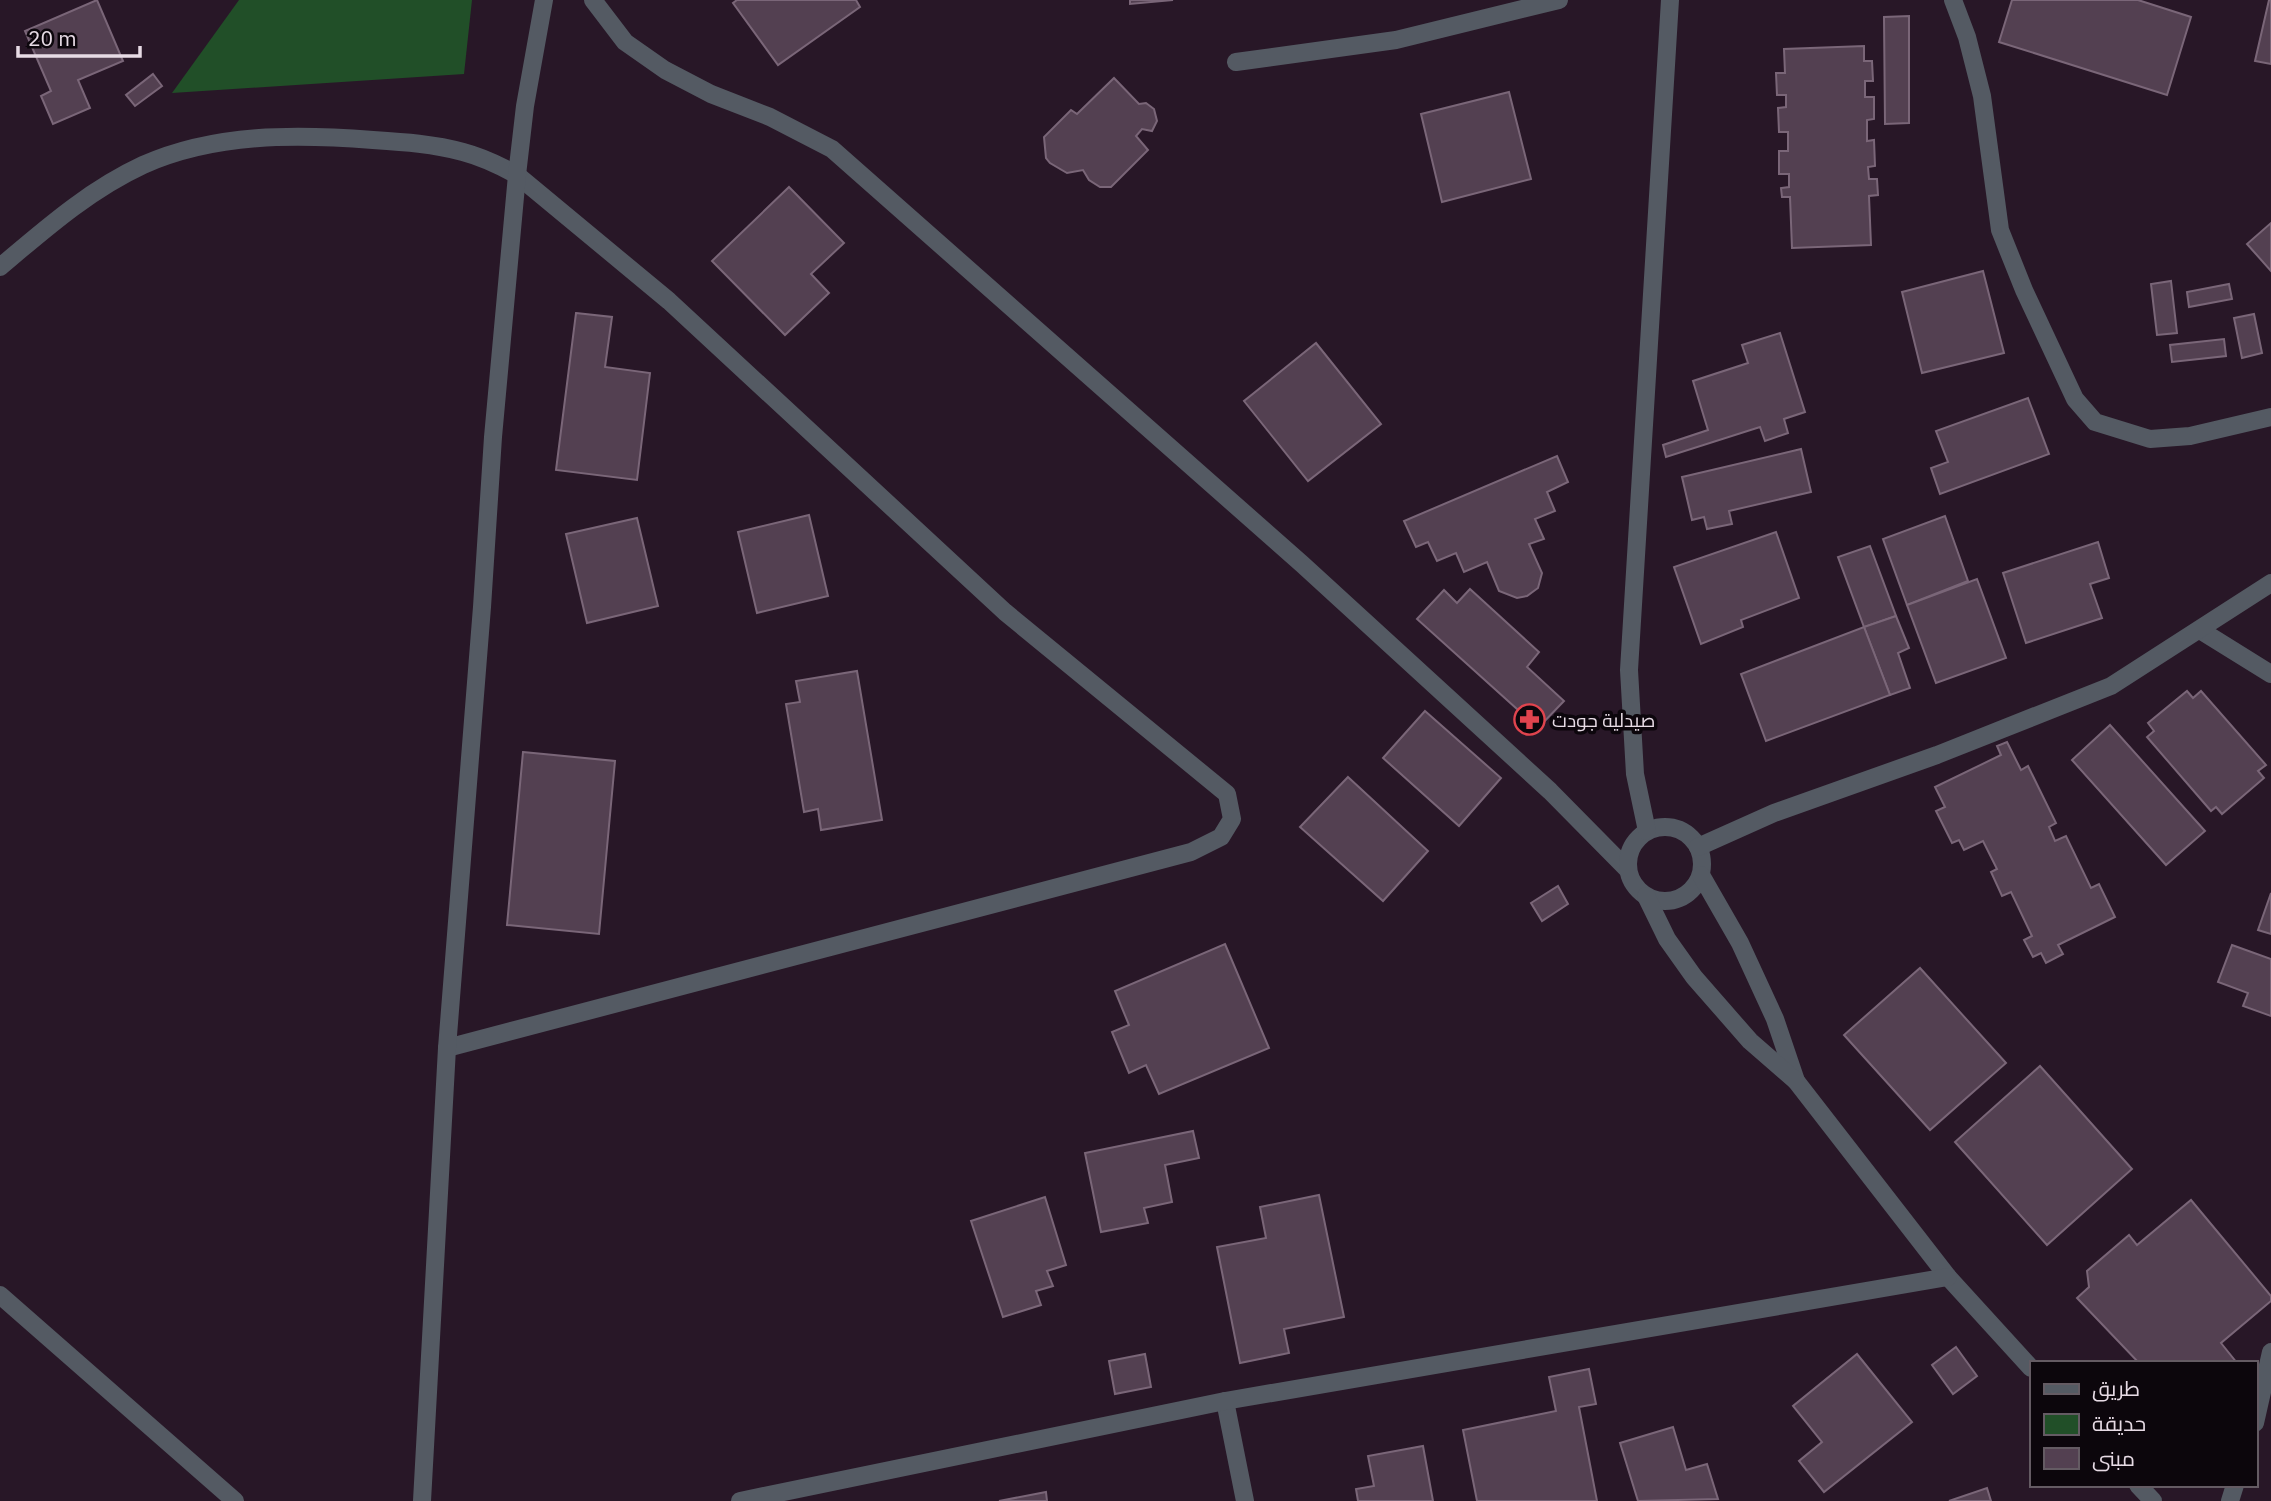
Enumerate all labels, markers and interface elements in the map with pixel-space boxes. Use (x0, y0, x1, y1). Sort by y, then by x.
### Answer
scale bar (18, 14, 140, 58)
text: 20 m (28, 24, 77, 52)
pharmacy icon: صيدلية جودت (1512, 703, 1546, 737)
place label: صيدلية جودت (1552, 708, 1655, 732)
legend (2030, 1361, 2257, 1487)
text: طريق (2092, 1374, 2140, 1402)
text: حديقة (2092, 1409, 2146, 1437)
text: مبنى (2092, 1444, 2135, 1472)

